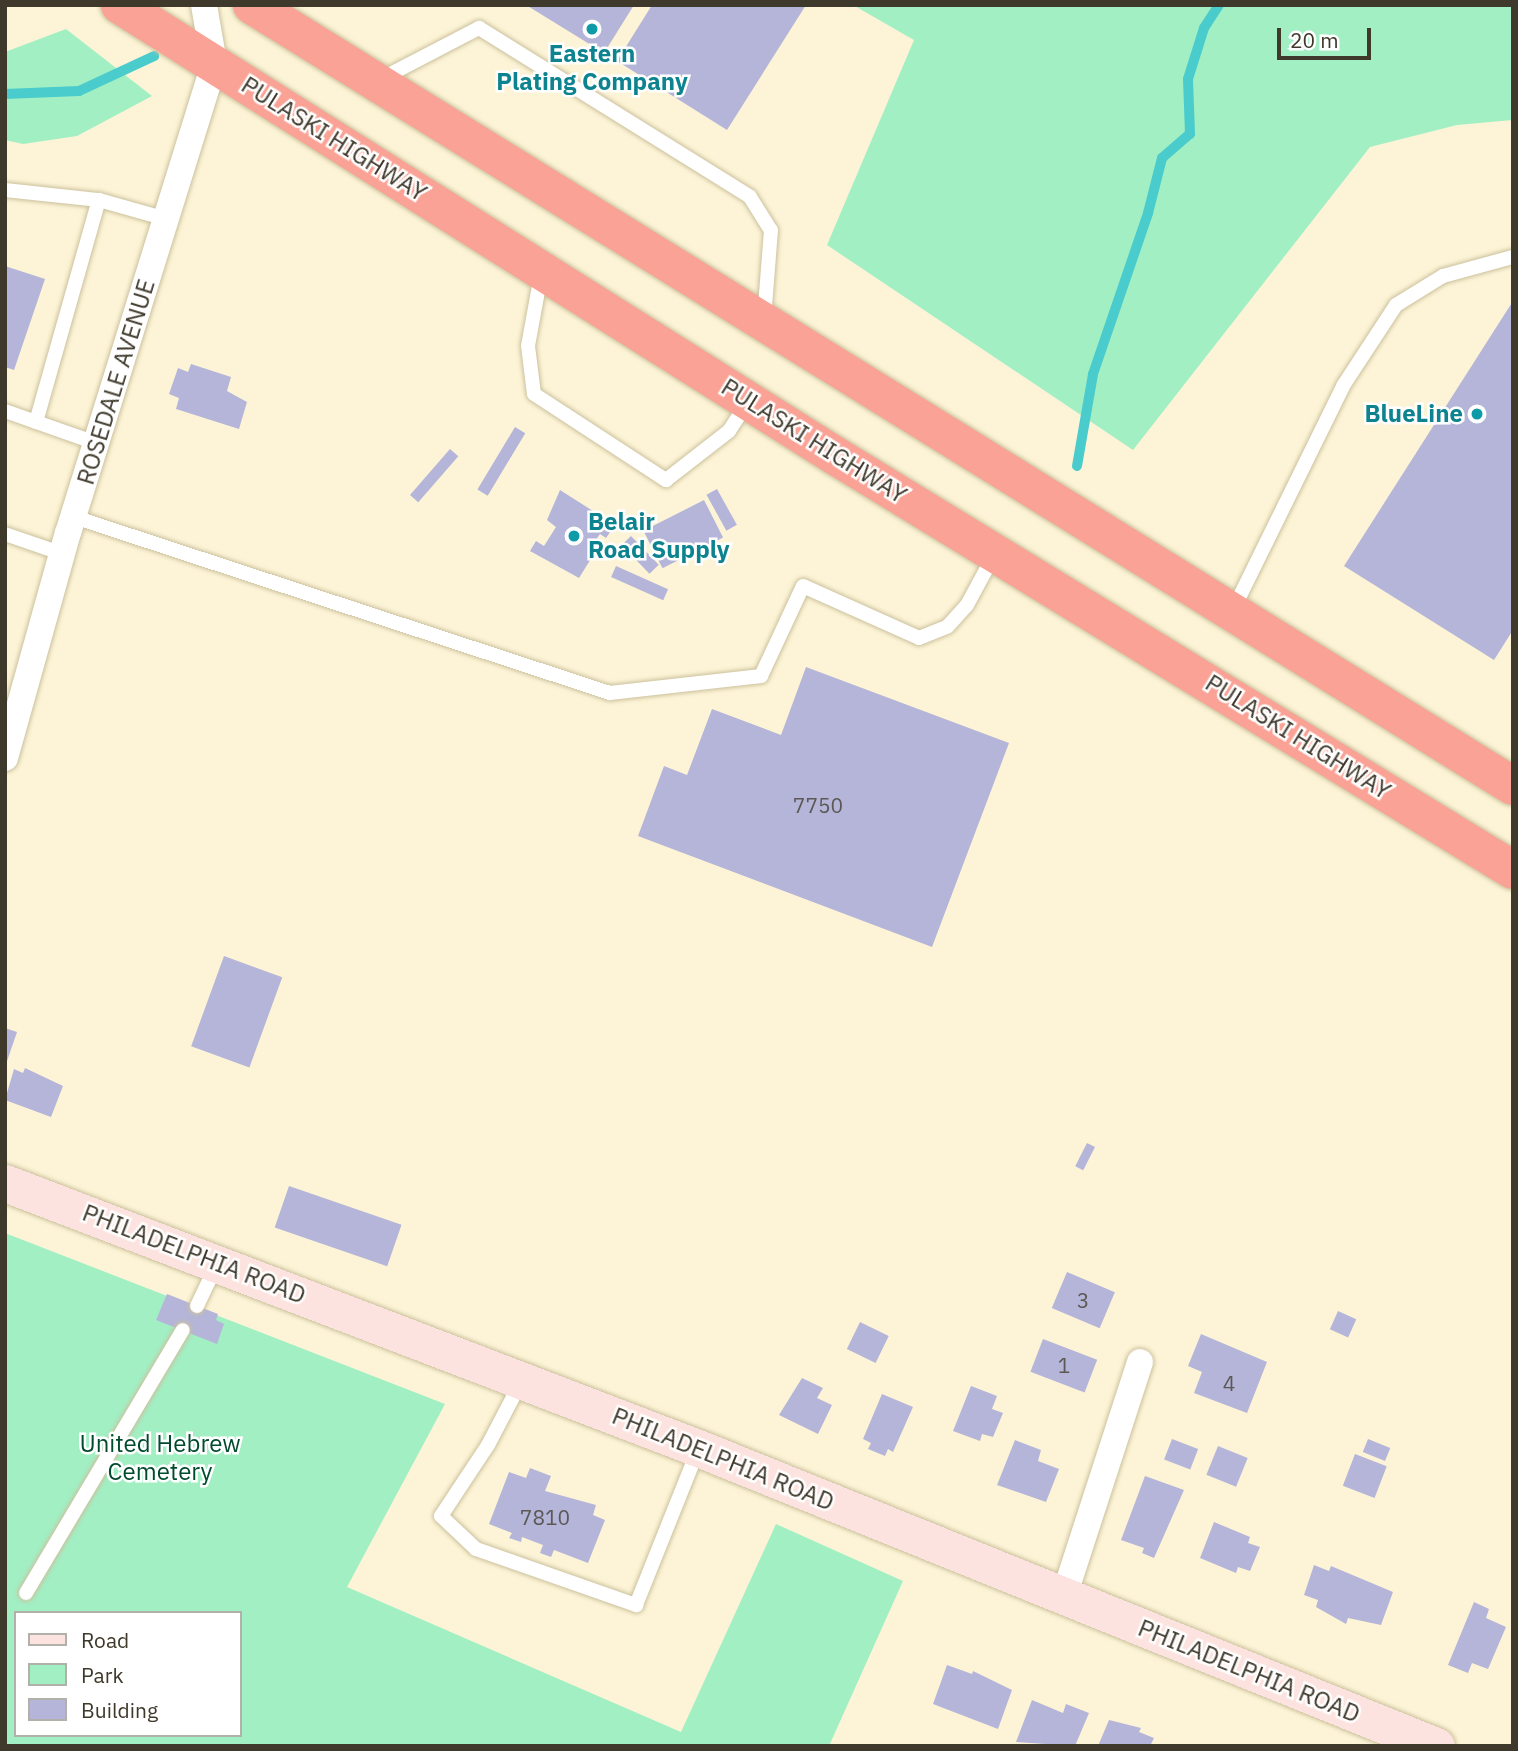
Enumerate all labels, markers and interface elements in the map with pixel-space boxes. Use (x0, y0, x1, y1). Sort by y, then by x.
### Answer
scale bar (1280, 14, 1374, 58)
marker: Eastern Plating Company (584, 21, 600, 37)
text: 20 m (1290, 26, 1339, 54)
place label: Eastern Plating Company (496, 40, 688, 96)
street label: PULASKI HIGHWAY (236, 70, 432, 208)
street label: ROSEDALE AVENUE (71, 276, 161, 488)
street label: PULASKI HIGHWAY (716, 372, 912, 510)
place label: BlueLine (1365, 400, 1463, 428)
marker: BlueLine (1469, 406, 1485, 422)
place label: Belair Road Supply (588, 508, 730, 564)
marker: Belair Road Supply (566, 528, 582, 544)
street label: PULASKI HIGHWAY (1200, 668, 1396, 806)
house number: 7750 (793, 792, 843, 818)
street label: PHILADELPHIA ROAD (78, 1198, 310, 1310)
house number: 3 (1077, 1287, 1089, 1313)
house number: 1 (1058, 1352, 1070, 1378)
house number: 4 (1223, 1370, 1235, 1396)
street label: PHILADELPHIA ROAD (608, 1401, 838, 1517)
park label: United Hebrew Cemetery (79, 1430, 241, 1486)
house number: 7810 (520, 1504, 570, 1530)
legend (14, 1611, 242, 1737)
street label: PHILADELPHIA ROAD (1134, 1613, 1364, 1729)
text: Road (81, 1626, 129, 1654)
text: Park (81, 1661, 124, 1689)
text: Building (81, 1696, 158, 1724)

